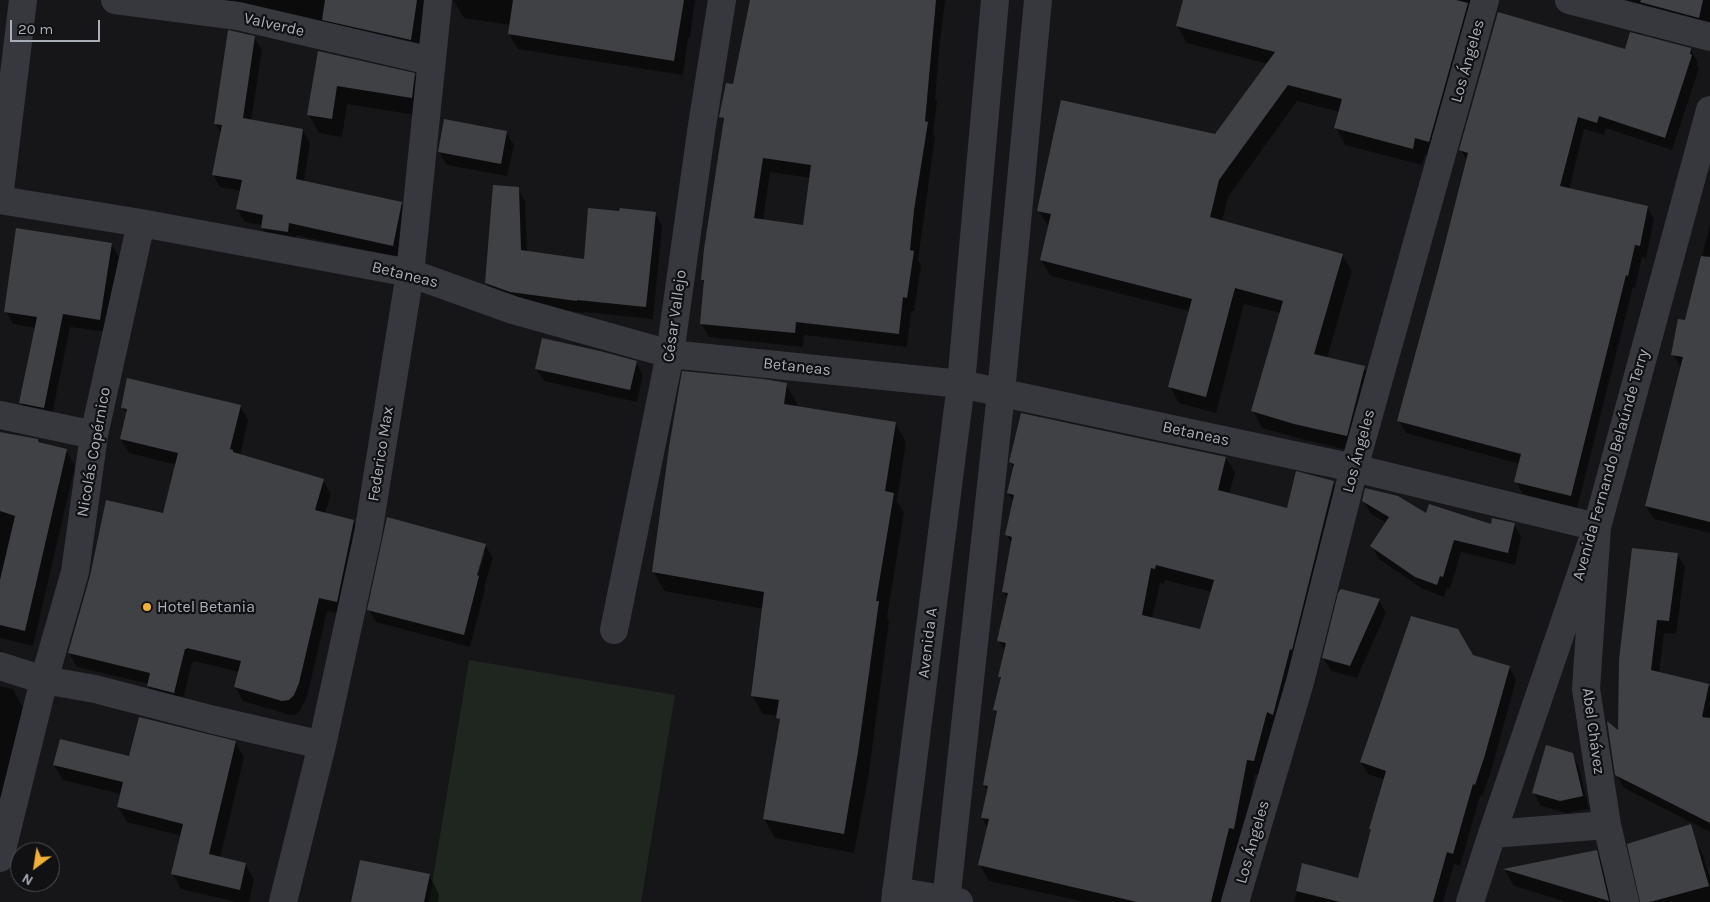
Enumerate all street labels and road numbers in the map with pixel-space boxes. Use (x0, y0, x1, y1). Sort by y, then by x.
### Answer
street label: Valverde (242, 9, 306, 41)
street label: Los Ángeles (1447, 17, 1489, 105)
street label: Betaneas (370, 257, 440, 293)
street label: César Vallejo (659, 269, 691, 363)
street label: Avenida Fernando Belaúnde Terry (1569, 347, 1653, 583)
street label: Betaneas (762, 354, 832, 380)
street label: Nicolás Copérnico (73, 386, 115, 518)
street label: Federico Max (364, 405, 398, 503)
street label: Los Ángeles (1339, 407, 1379, 495)
street label: Betaneas (1161, 418, 1231, 450)
street label: Avenida A (914, 607, 942, 679)
street label: Abel Chávez (1577, 686, 1609, 776)
street label: Los Ángeles (1232, 798, 1274, 886)

